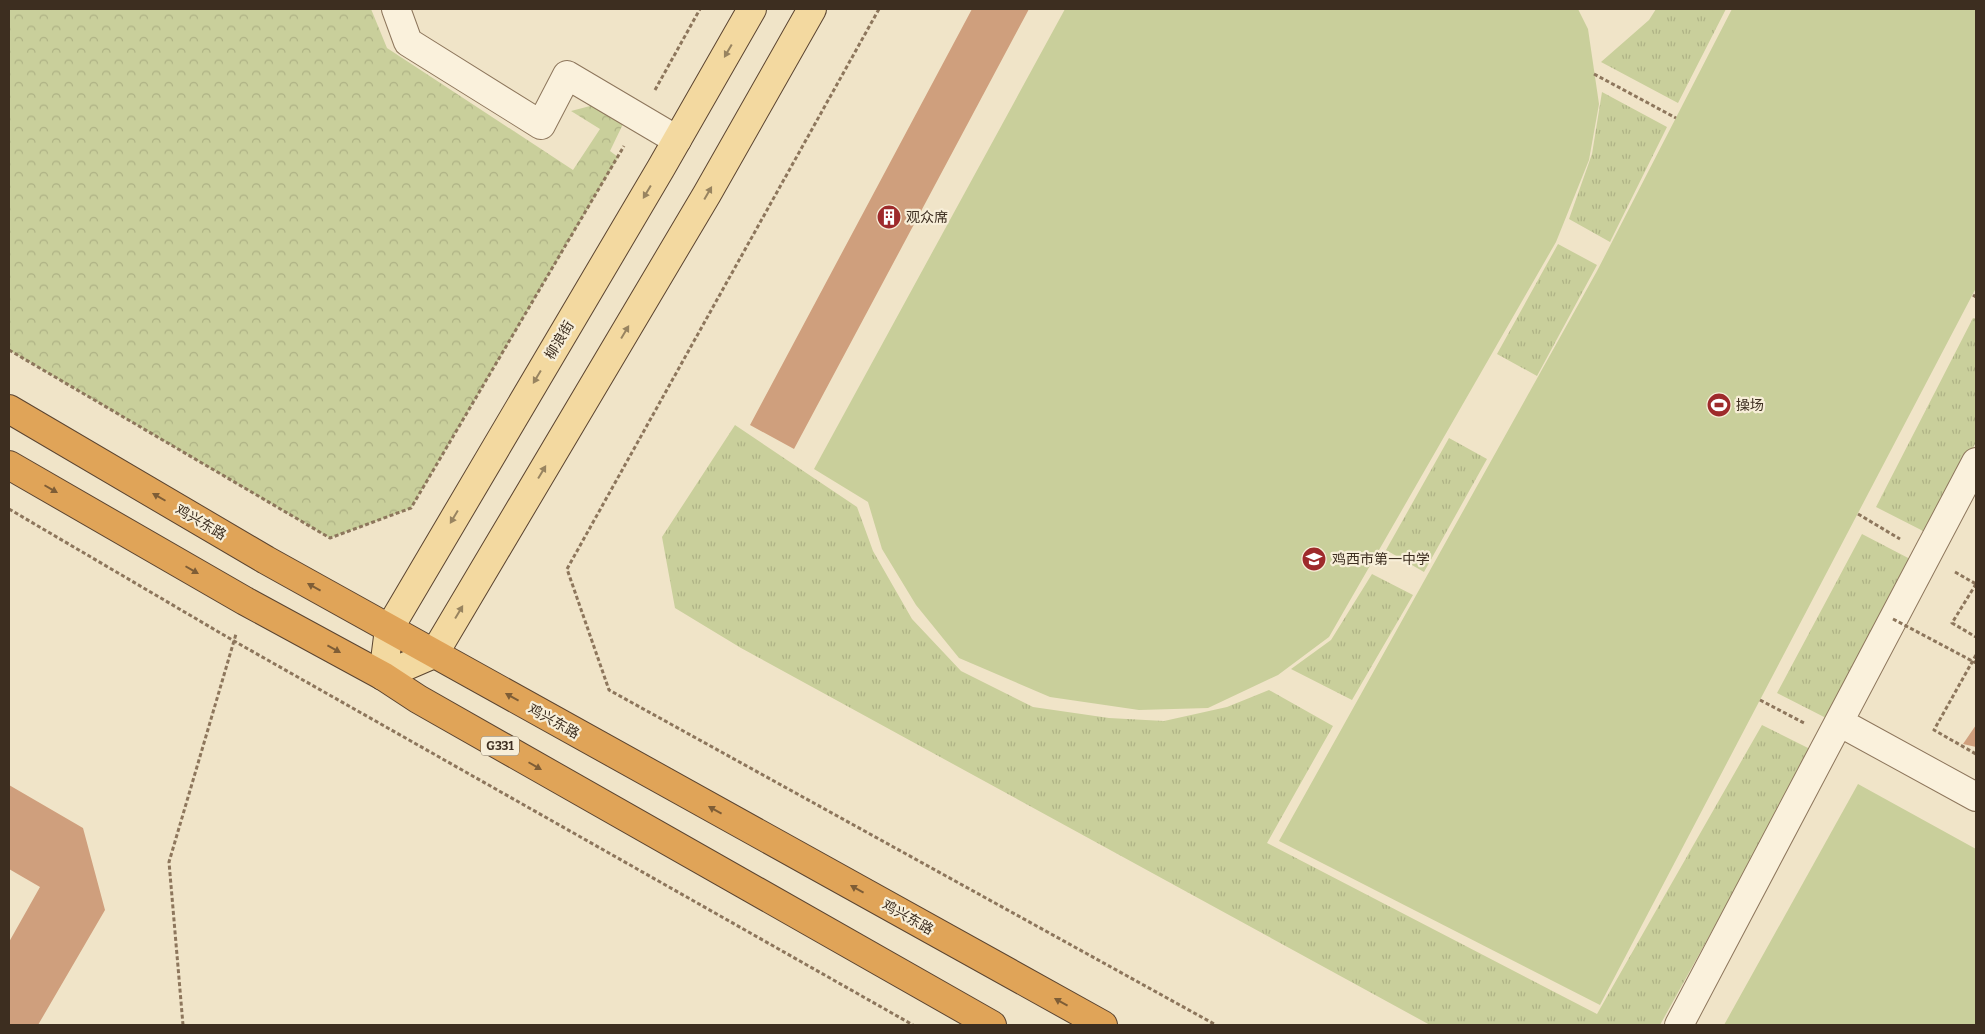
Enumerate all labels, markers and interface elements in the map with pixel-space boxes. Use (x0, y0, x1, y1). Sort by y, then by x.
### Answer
one-way arrow (723, 45, 732, 58)
one-way arrow (643, 186, 652, 199)
one-way arrow (703, 186, 712, 199)
building icon: 观众席 (876, 204, 902, 230)
place label: 观众席 (906, 209, 948, 226)
street label: 柳浪街 (541, 318, 578, 363)
one-way arrow (620, 326, 629, 339)
one-way arrow (533, 371, 542, 384)
sports icon: 操场 (1706, 392, 1732, 418)
place label: 操场 (1736, 397, 1764, 414)
one-way arrow (537, 466, 546, 479)
one-way arrow (44, 485, 58, 494)
one-way arrow (152, 493, 165, 502)
street label: 鸡兴东路 (172, 501, 229, 544)
one-way arrow (450, 510, 459, 523)
school or university icon: 鸡西市第一中学 (1301, 546, 1327, 572)
place label: 鸡西市第一中学 (1332, 551, 1430, 568)
one-way arrow (185, 566, 199, 575)
one-way arrow (308, 583, 321, 592)
one-way arrow (454, 605, 463, 618)
one-way arrow (327, 645, 341, 653)
one-way arrow (505, 693, 519, 701)
street label: 鸡兴东路 (525, 700, 582, 742)
road number: G331 (481, 736, 519, 756)
one-way arrow (529, 761, 542, 770)
one-way arrow (708, 806, 723, 814)
one-way arrow (850, 885, 865, 893)
street label: 鸡兴东路 (879, 896, 936, 938)
one-way arrow (1054, 997, 1067, 1006)

